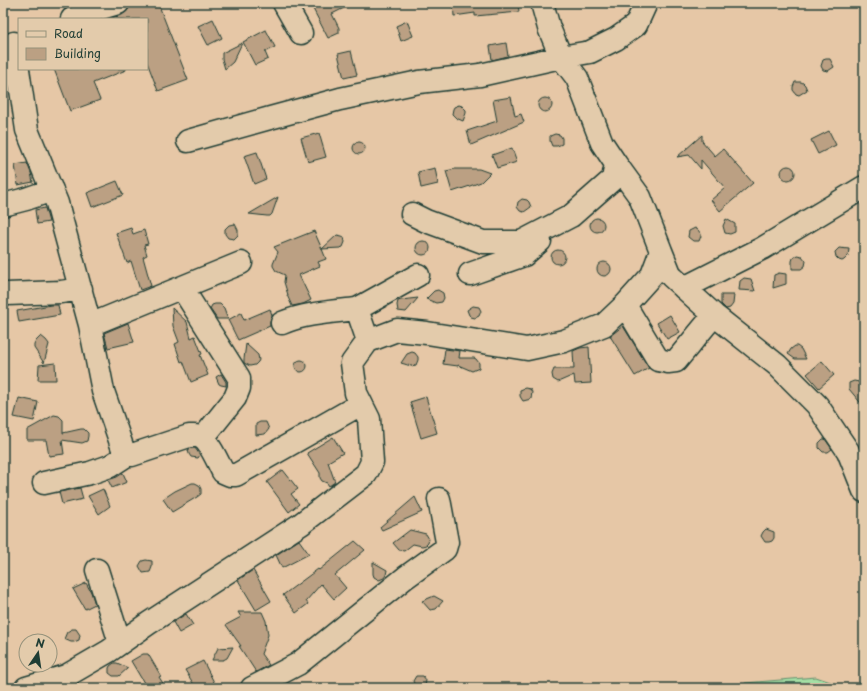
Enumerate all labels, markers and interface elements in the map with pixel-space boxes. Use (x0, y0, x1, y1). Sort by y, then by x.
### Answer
legend (18, 18, 148, 70)
text: Road (54, 24, 83, 42)
text: Building (54, 44, 101, 62)
north arrow (18, 633, 58, 673)
text: N (34, 634, 47, 652)

